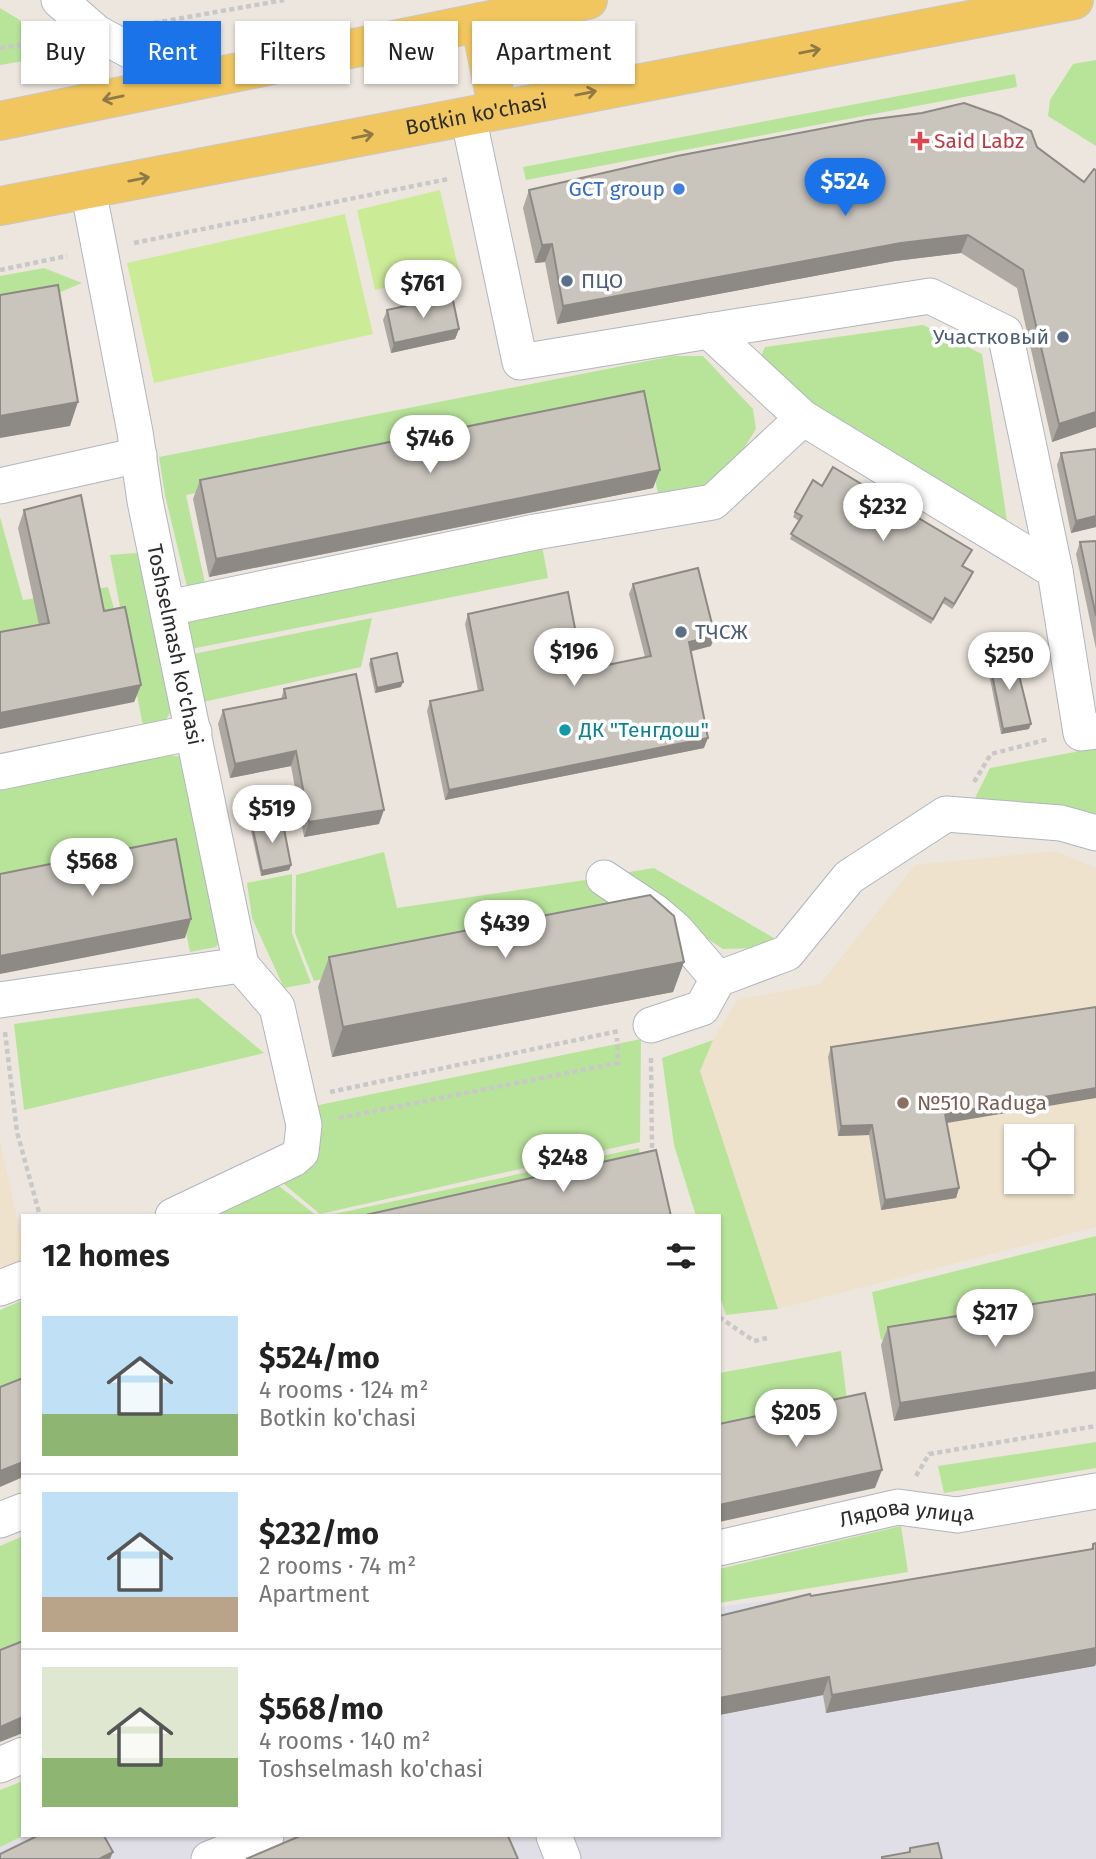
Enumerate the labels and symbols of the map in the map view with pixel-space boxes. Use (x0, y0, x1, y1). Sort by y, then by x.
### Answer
one-way arrow (798, 43, 820, 57)
one-way arrow (574, 86, 597, 100)
street label: Botkin ko'chasi (403, 88, 549, 141)
one-way arrow (102, 91, 125, 105)
place label: Said Labz (934, 128, 1024, 154)
one-way arrow (351, 129, 374, 143)
marker: Said Labz (912, 133, 928, 149)
pin: $524 (804, 158, 886, 218)
one-way arrow (127, 172, 150, 186)
place label: GCT group (568, 176, 665, 202)
marker: GCT group (671, 181, 687, 197)
pin: $761 (382, 260, 464, 320)
place label: ПЦО (581, 268, 623, 294)
marker: ПЦО (559, 273, 575, 289)
place label: Участковый (933, 324, 1049, 350)
marker: Участковый (1055, 329, 1071, 345)
pin: $746 (389, 416, 471, 475)
pin: $232 (842, 484, 924, 543)
street label: Toshselmash ko'chasi (141, 542, 208, 748)
place label: ТЧСЖ (695, 619, 748, 645)
marker: ТЧСЖ (673, 624, 689, 640)
pin: $196 (533, 628, 615, 688)
pin: $250 (968, 632, 1050, 692)
place label: ДК "Тенгдош" (578, 717, 709, 743)
marker: ДК "Тенгдош" (557, 722, 573, 738)
pin: $519 (231, 786, 313, 845)
pin: $568 (51, 838, 133, 898)
pin: $439 (464, 900, 546, 960)
place label: №510 Raduga (917, 1090, 1047, 1116)
marker: №510 Raduga (895, 1095, 911, 1111)
pin: $248 (522, 1134, 604, 1194)
pin: $217 (954, 1290, 1036, 1349)
pin: $205 (755, 1390, 837, 1449)
street label: Лядова улица (837, 1494, 976, 1533)

